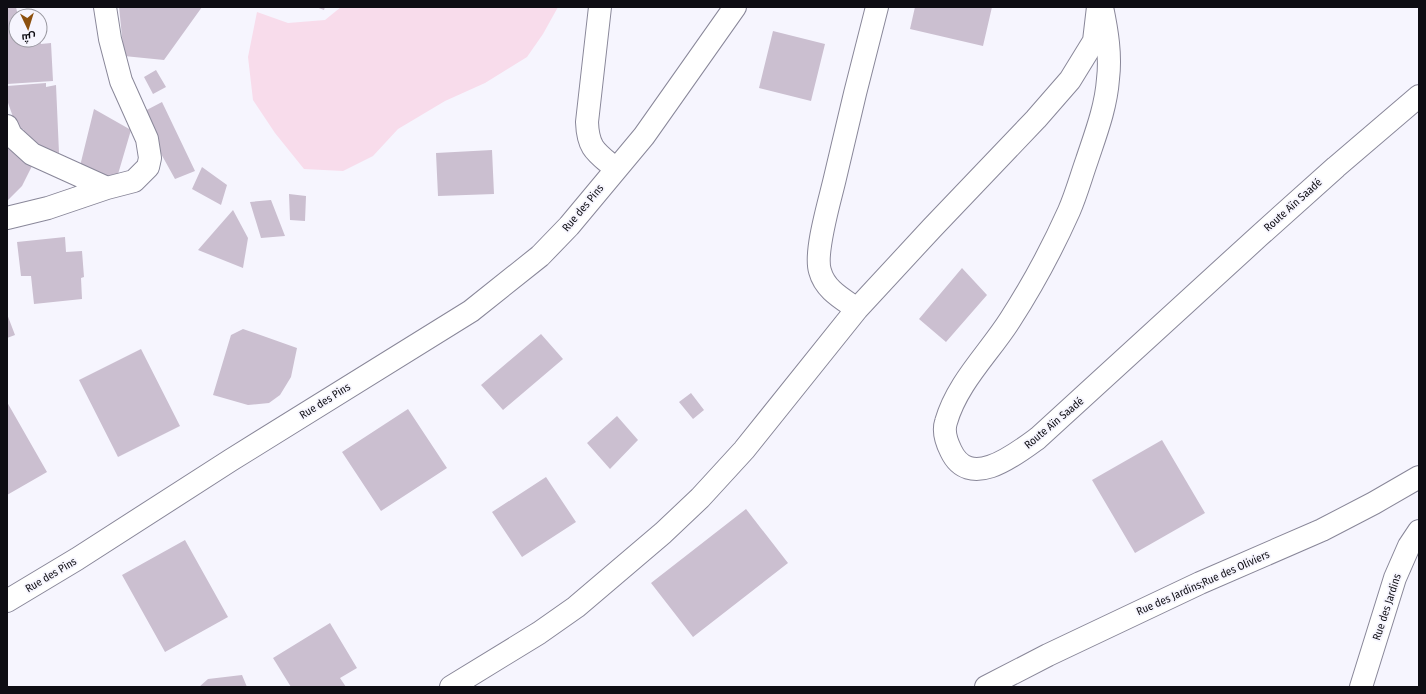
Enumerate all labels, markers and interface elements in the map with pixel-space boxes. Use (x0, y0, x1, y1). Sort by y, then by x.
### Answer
north arrow (8, 8, 48, 48)
text: ش (21, 31, 36, 44)
street label: Route Aïn Saadé (1261, 176, 1325, 234)
street label: Rue des Pins (560, 182, 607, 234)
street label: Rue des Pins (297, 380, 353, 422)
street label: Route Aïn Saadé (1022, 394, 1086, 452)
street label: Rue des Jardins;Rue des Oliviers (1134, 548, 1272, 618)
street label: Rue des Pins (23, 554, 79, 595)
street label: Rue des Jardins (1370, 572, 1404, 642)

